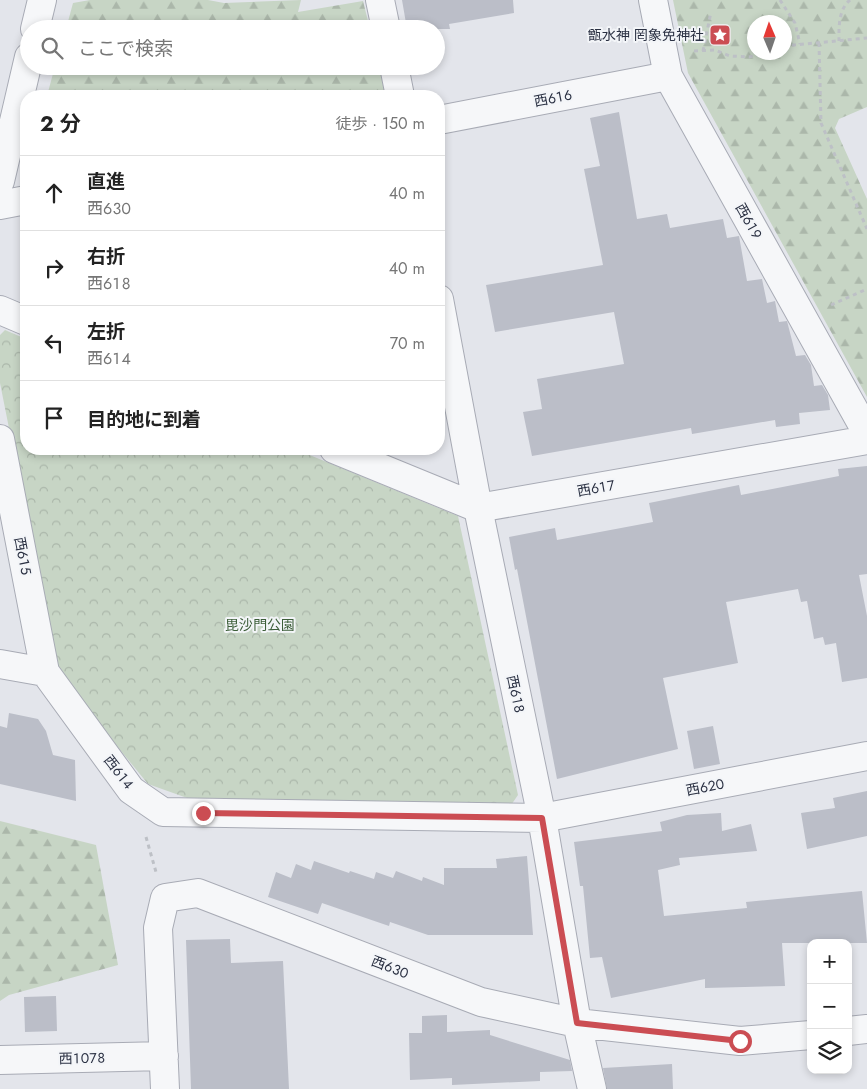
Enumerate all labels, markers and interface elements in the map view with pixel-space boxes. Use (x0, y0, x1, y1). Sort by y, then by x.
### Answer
north arrow (747, 15, 792, 60)
search box (20, 20, 445, 75)
place icon: 甑水神 罔象免神社 (708, 23, 732, 47)
place label: 甑水神 罔象免神社 (588, 25, 704, 45)
icon: search (38, 34, 66, 62)
text: ここで検索 (78, 35, 173, 62)
street label: 西６１６ (532, 85, 574, 111)
text: 2 分 (40, 109, 81, 139)
text: 徒歩 · 150 m (335, 112, 425, 135)
text: 直進 (87, 168, 125, 195)
icon: ahead (40, 179, 68, 207)
text: 40 m (389, 182, 425, 205)
text: 西６３０ (87, 197, 131, 220)
street label: 西６１９ (731, 199, 767, 243)
text: 右折 (87, 243, 125, 270)
icon: right (40, 254, 68, 282)
text: 40 m (389, 257, 425, 280)
text: 西６１８ (87, 272, 131, 295)
text: 左折 (87, 318, 125, 345)
icon: left (40, 329, 68, 357)
text: 70 m (390, 332, 425, 355)
text: 西６１４ (87, 347, 131, 370)
icon: arrive (40, 404, 68, 432)
text: 目的地に到着 (87, 406, 201, 433)
street label: 西６１７ (575, 475, 617, 501)
street label: 西６１５ (10, 535, 36, 577)
park label: 毘沙門公園 (225, 615, 295, 635)
street label: 西６１８ (502, 673, 530, 715)
street label: 西６１４ (99, 751, 139, 793)
street label: 西６２０ (684, 774, 726, 800)
route end (192, 802, 215, 825)
map controls (807, 939, 852, 1074)
button: + (807, 939, 852, 984)
street label: 西６３０ (369, 951, 411, 983)
button: − (807, 984, 852, 1029)
button: layers (807, 1029, 852, 1074)
route start (729, 1030, 752, 1053)
street label: 西１０７８ (59, 1048, 105, 1068)

